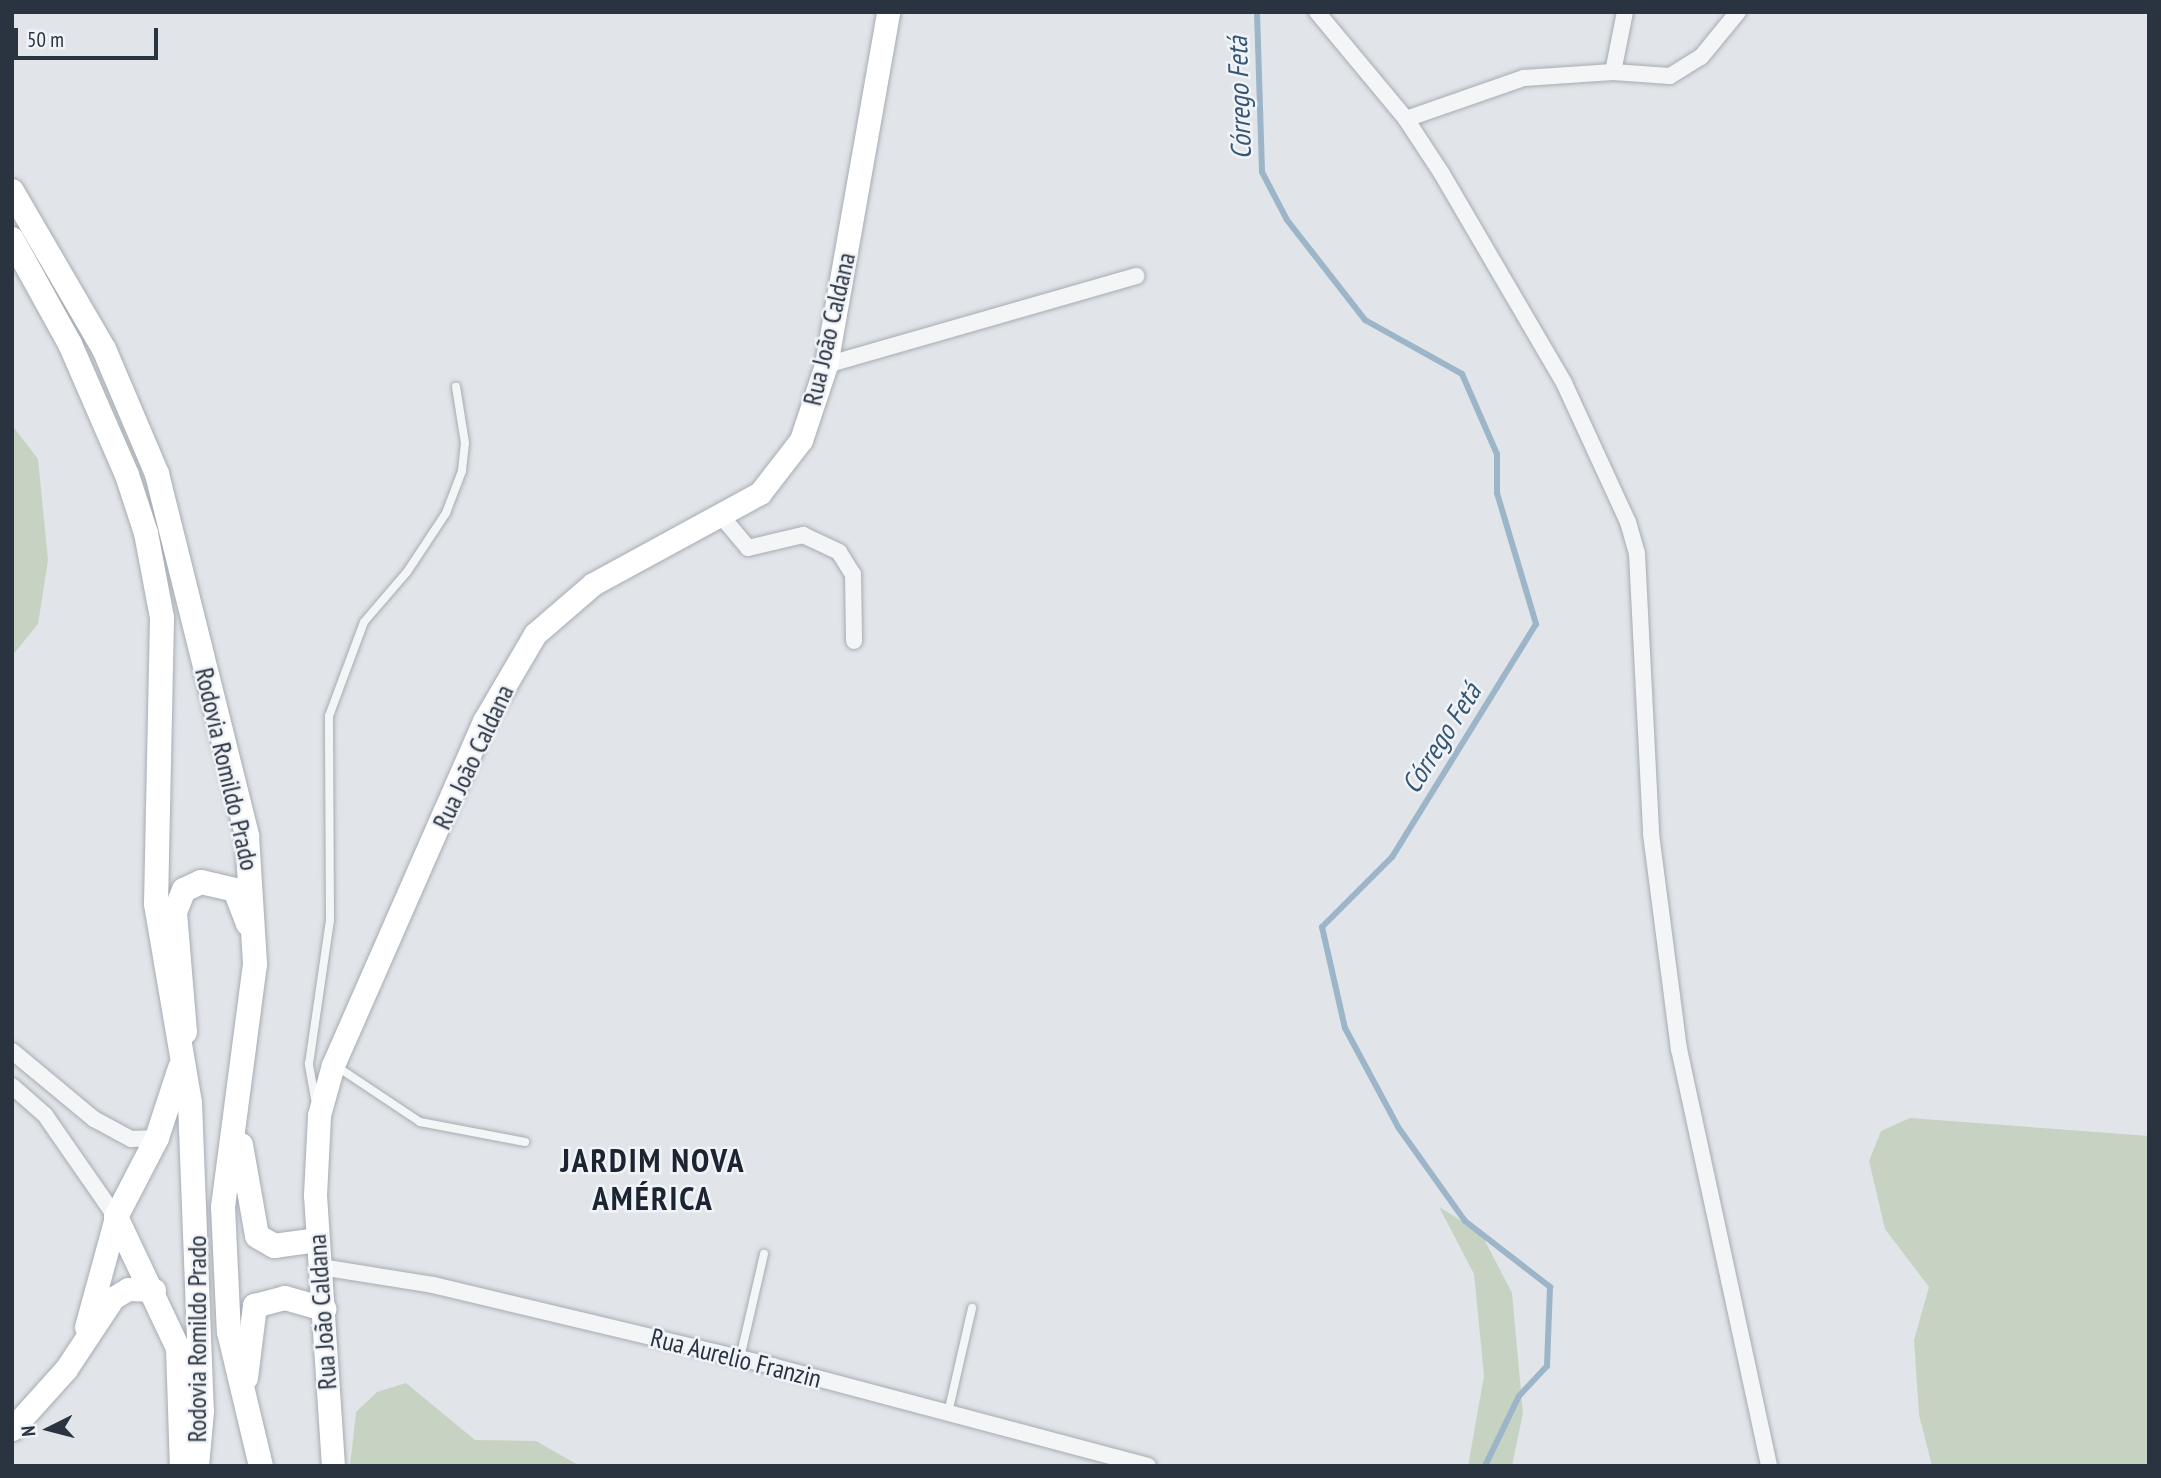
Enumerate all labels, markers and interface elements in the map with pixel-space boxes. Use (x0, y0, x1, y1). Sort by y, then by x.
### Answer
scale bar (18, 14, 161, 58)
text: 50 m (27, 26, 64, 53)
water label: Córrego Fetá (1220, 36, 1258, 160)
street label: Rua João Caldana (796, 250, 862, 408)
street label: Rodovia Romildo Prado (189, 665, 265, 873)
water label: Córrego Fetá (1394, 677, 1488, 799)
street label: Rua João Caldana (426, 680, 520, 834)
district label: JARDIM NOVA AMÉRICA (562, 1140, 744, 1218)
street label: Rua João Caldana (301, 1233, 343, 1391)
street label: Rodovia Romildo Prado (181, 1236, 213, 1442)
street label: Rua Aurelio Franzin (647, 1322, 825, 1394)
north arrow (14, 1394, 84, 1464)
text: N (16, 1425, 41, 1438)

